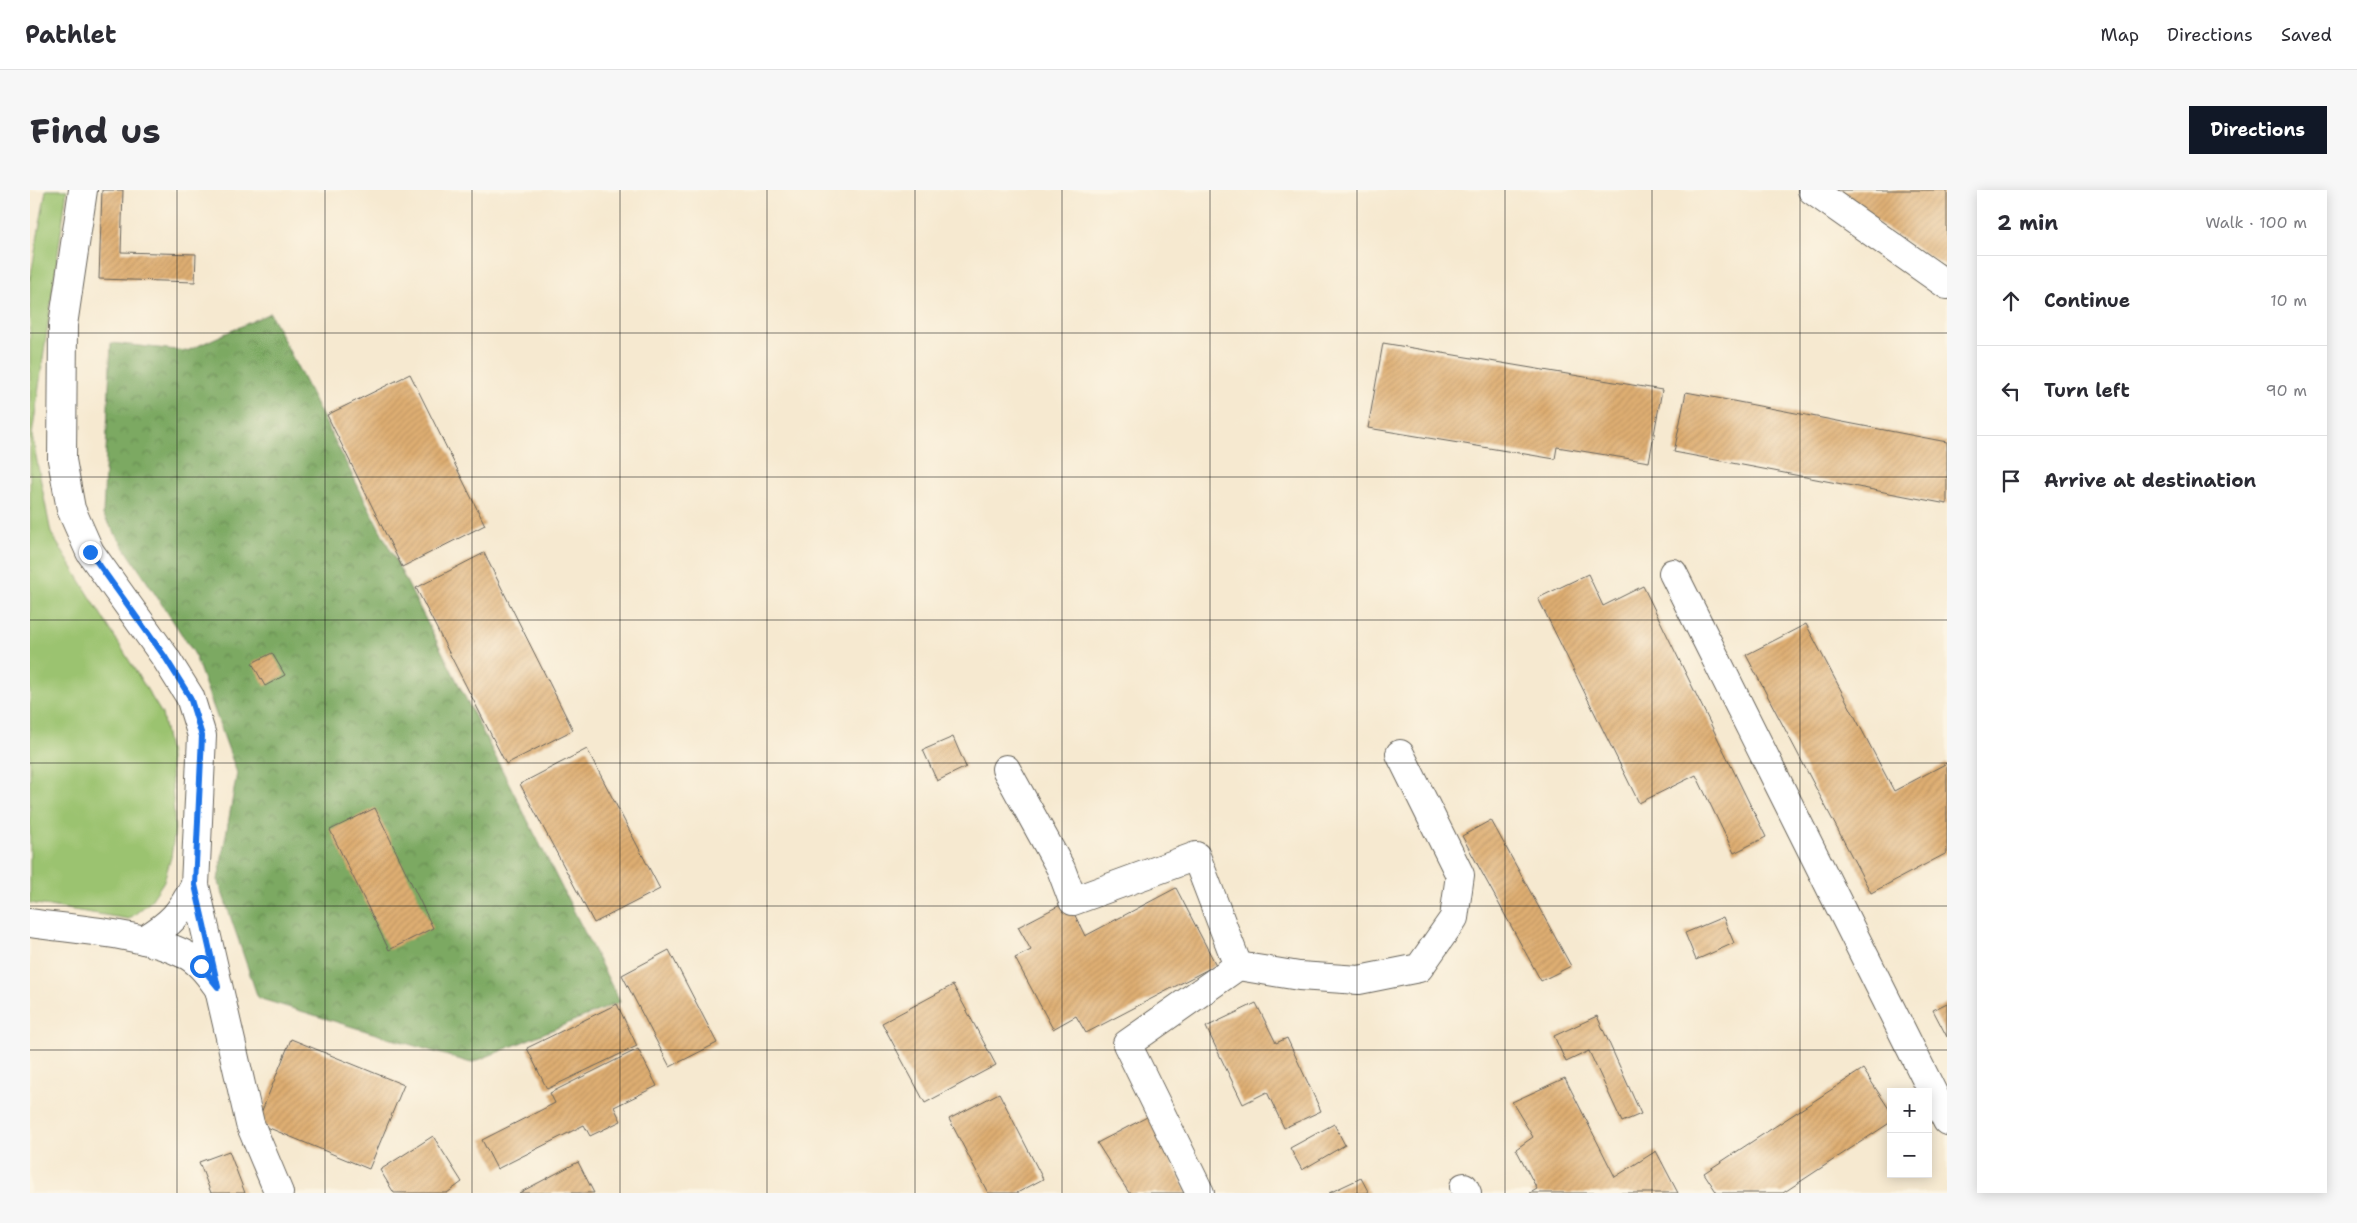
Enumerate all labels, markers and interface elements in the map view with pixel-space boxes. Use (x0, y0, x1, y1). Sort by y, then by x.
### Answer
text: Pathlet (25, 19, 116, 51)
text: Map (2101, 23, 2139, 47)
text: Directions (2167, 23, 2253, 47)
text: Saved (2281, 23, 2332, 47)
button: Directions (2189, 106, 2327, 154)
text: Find us (30, 107, 161, 154)
text: 2 min (1997, 209, 2058, 237)
text: Walk · 100 m (2205, 212, 2307, 233)
icon: ahead (1997, 287, 2025, 315)
text: Continue (2044, 288, 2130, 313)
text: 10 m (2270, 290, 2307, 311)
icon: left (1997, 377, 2025, 405)
text: Turn left (2044, 378, 2130, 403)
text: 90 m (2266, 380, 2307, 401)
icon: arrive (1997, 467, 2025, 495)
text: Arrive at destination (2044, 468, 2256, 493)
route end (79, 541, 102, 564)
route start (190, 955, 213, 978)
map controls (1887, 1088, 1932, 1178)
button: + (1887, 1088, 1932, 1133)
button: − (1887, 1133, 1932, 1178)

